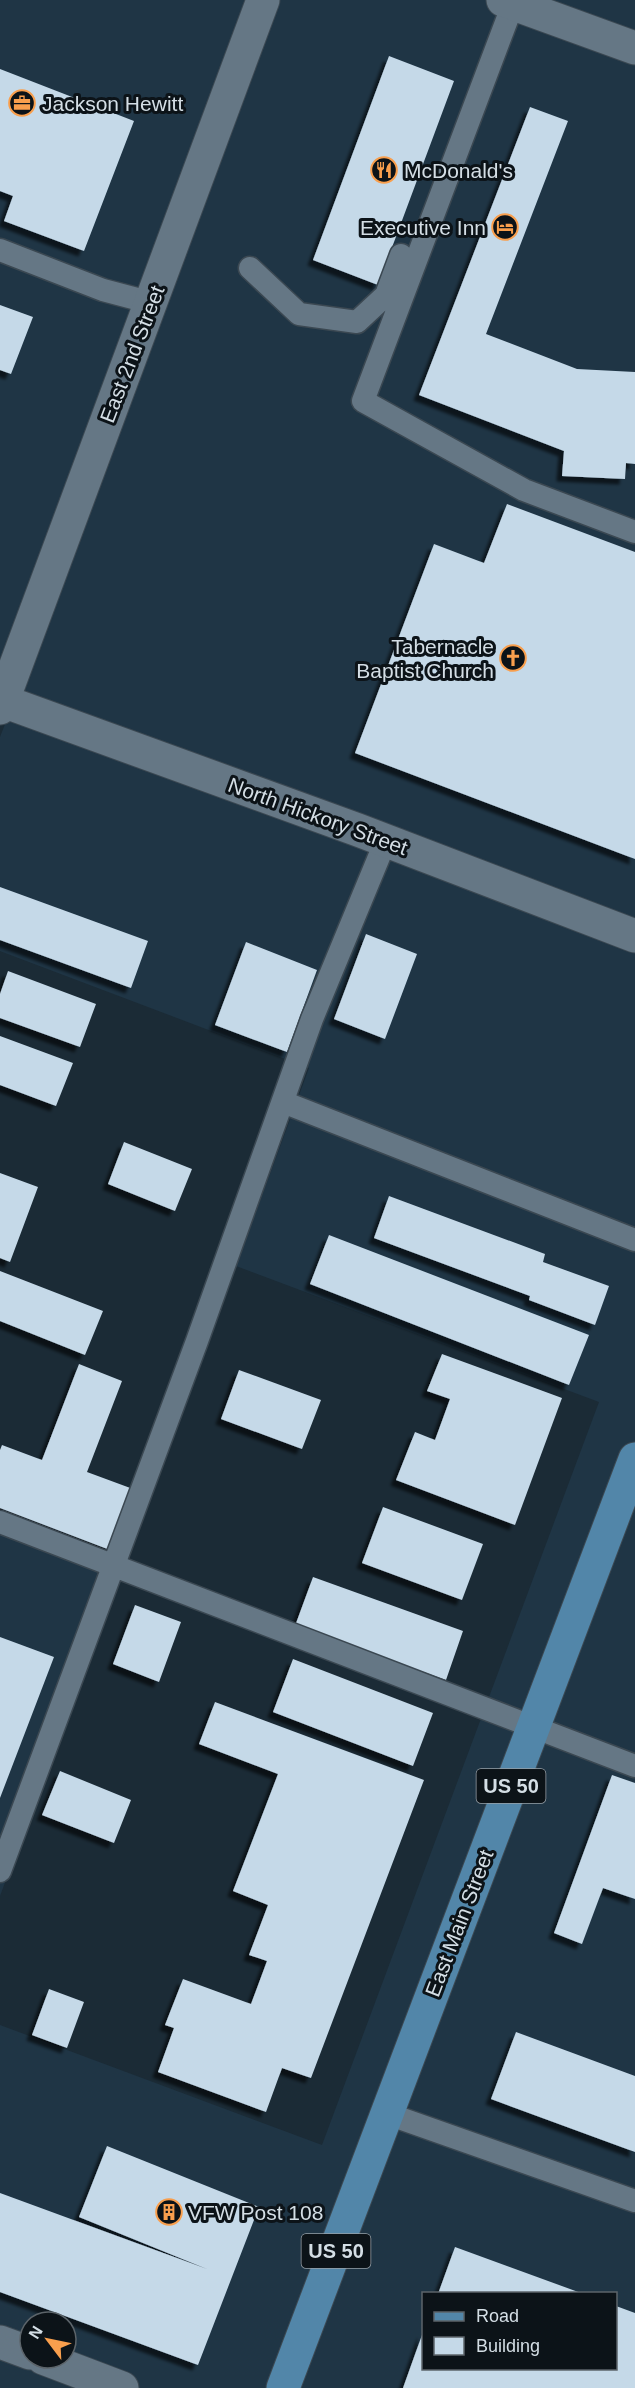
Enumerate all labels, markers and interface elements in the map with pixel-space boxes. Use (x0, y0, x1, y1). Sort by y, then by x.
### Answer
office icon: Jackson Hewitt (7, 88, 37, 118)
place label: Jackson Hewitt (42, 92, 183, 115)
restaurant icon: McDonald's (369, 155, 399, 185)
place label: McDonald's (404, 159, 513, 182)
hotel icon: Executive Inn (490, 212, 520, 242)
place label: Executive Inn (360, 216, 486, 239)
street label: East 2nd Street (95, 282, 169, 426)
place label: Tabernacle Baptist Church (356, 635, 494, 682)
church icon: Tabernacle Baptist Church (498, 643, 528, 673)
street label: North Hickory Street (225, 773, 411, 859)
road number: US 50 (476, 1769, 546, 1803)
street label: East Main Street (420, 1846, 498, 2000)
building icon: VFW Post 108 (154, 2197, 184, 2227)
place label: VFW Post 108 (188, 2201, 323, 2224)
road number: US 50 (302, 2234, 370, 2268)
legend (422, 2292, 617, 2370)
text: Road (476, 2306, 519, 2326)
north arrow (18, 2310, 78, 2370)
text: N (25, 2323, 46, 2342)
text: Building (476, 2336, 540, 2356)

